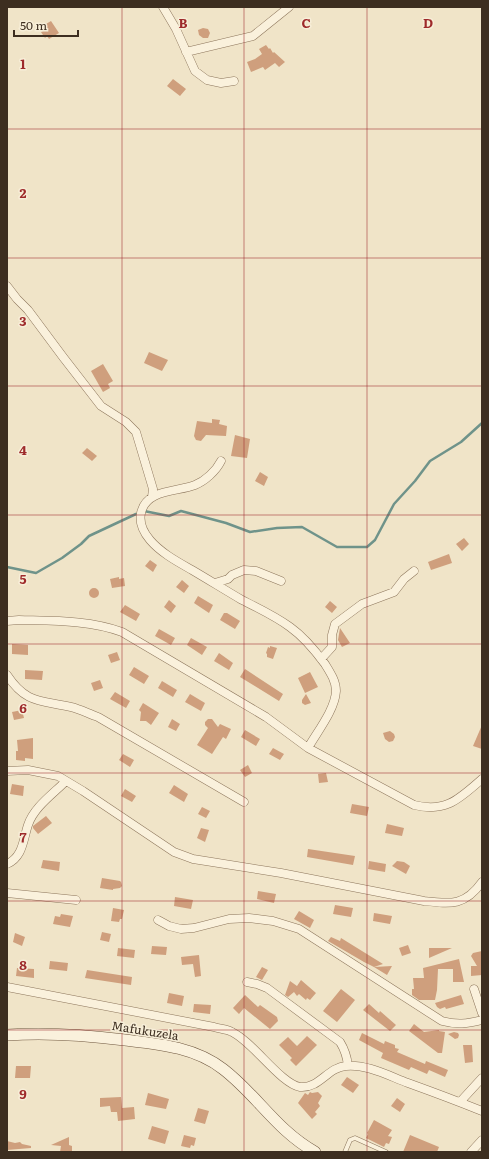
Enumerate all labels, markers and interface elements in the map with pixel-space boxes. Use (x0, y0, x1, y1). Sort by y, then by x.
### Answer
scale bar (14, 12, 78, 38)
text: B (179, 13, 188, 32)
text: C (301, 13, 311, 32)
text: D (423, 13, 433, 32)
text: 50 m (20, 16, 47, 34)
text: 1 (20, 54, 26, 73)
text: 2 (20, 183, 27, 202)
text: 3 (19, 311, 27, 330)
text: 4 (19, 440, 27, 459)
text: 5 (19, 569, 27, 588)
text: 6 (19, 698, 27, 717)
text: 7 (19, 827, 27, 846)
text: 8 (19, 955, 27, 974)
street label: Mafukuzela (110, 1016, 181, 1044)
text: 9 (19, 1084, 27, 1103)

